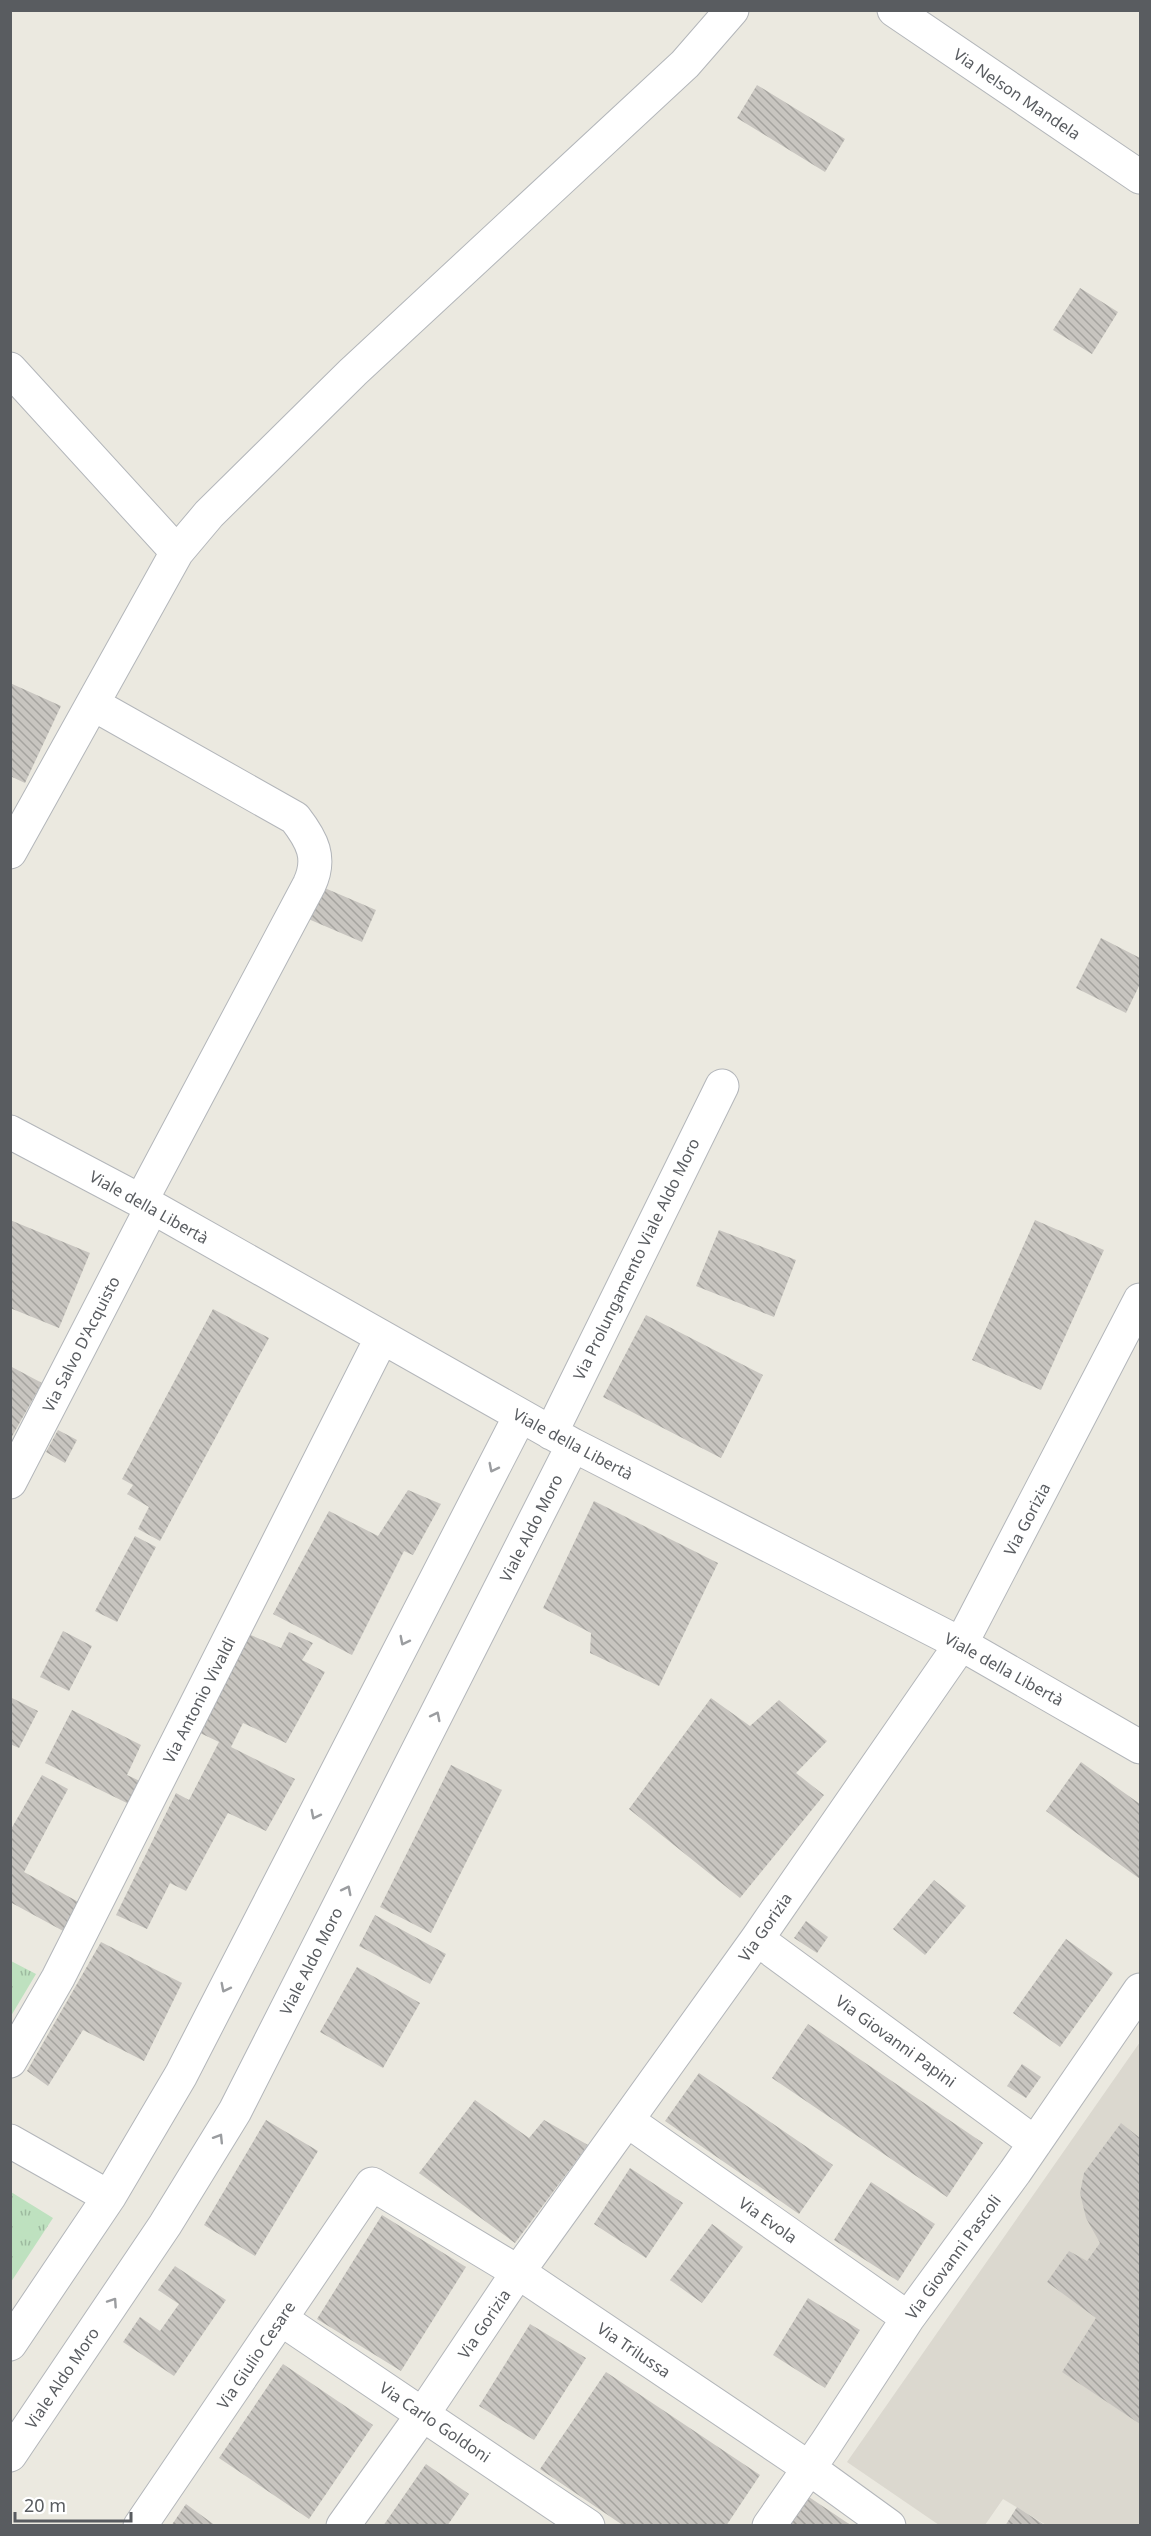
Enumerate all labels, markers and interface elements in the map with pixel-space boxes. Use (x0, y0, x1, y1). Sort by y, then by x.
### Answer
street label: Via Nelson Mandela (949, 43, 1085, 145)
street label: Via Prolungamento Viale Aldo Moro (568, 1134, 704, 1384)
street label: Viale della Libertà (85, 1165, 213, 1249)
street label: Via Salvo D'Acquisto (37, 1272, 125, 1416)
street label: Viale della Libertà (509, 1403, 637, 1485)
one-way arrow (489, 1461, 500, 1472)
street label: Viale Aldo Moro (494, 1470, 568, 1586)
street label: Via Gorizia (999, 1479, 1055, 1559)
street label: Viale della Libertà (940, 1627, 1068, 1711)
street label: Via Antonio Vivaldi (158, 1633, 240, 1767)
one-way arrow (400, 1635, 411, 1646)
one-way arrow (428, 1712, 440, 1723)
one-way arrow (310, 1808, 322, 1819)
one-way arrow (340, 1886, 351, 1896)
street label: Via Gorizia (733, 1888, 797, 1966)
street label: Viale Aldo Moro (274, 1903, 348, 2019)
one-way arrow (221, 1982, 233, 1993)
street label: Via Giovanni Papini (831, 1990, 961, 2092)
one-way arrow (211, 2133, 222, 2144)
street label: Via Giovanni Pascoli (900, 2190, 1006, 2324)
street label: Via Evola (734, 2192, 802, 2248)
street label: Via Gorizia (453, 2285, 515, 2363)
one-way arrow (106, 2297, 117, 2308)
street label: Via Giulio Cesare (212, 2297, 300, 2413)
street label: Via Trilussa (593, 2317, 675, 2383)
street label: Viale Aldo Moro (20, 2323, 104, 2433)
street label: Via Carlo Goldoni (375, 2377, 495, 2467)
scale bar (15, 2485, 130, 2523)
text: 20 m (24, 2493, 66, 2517)

